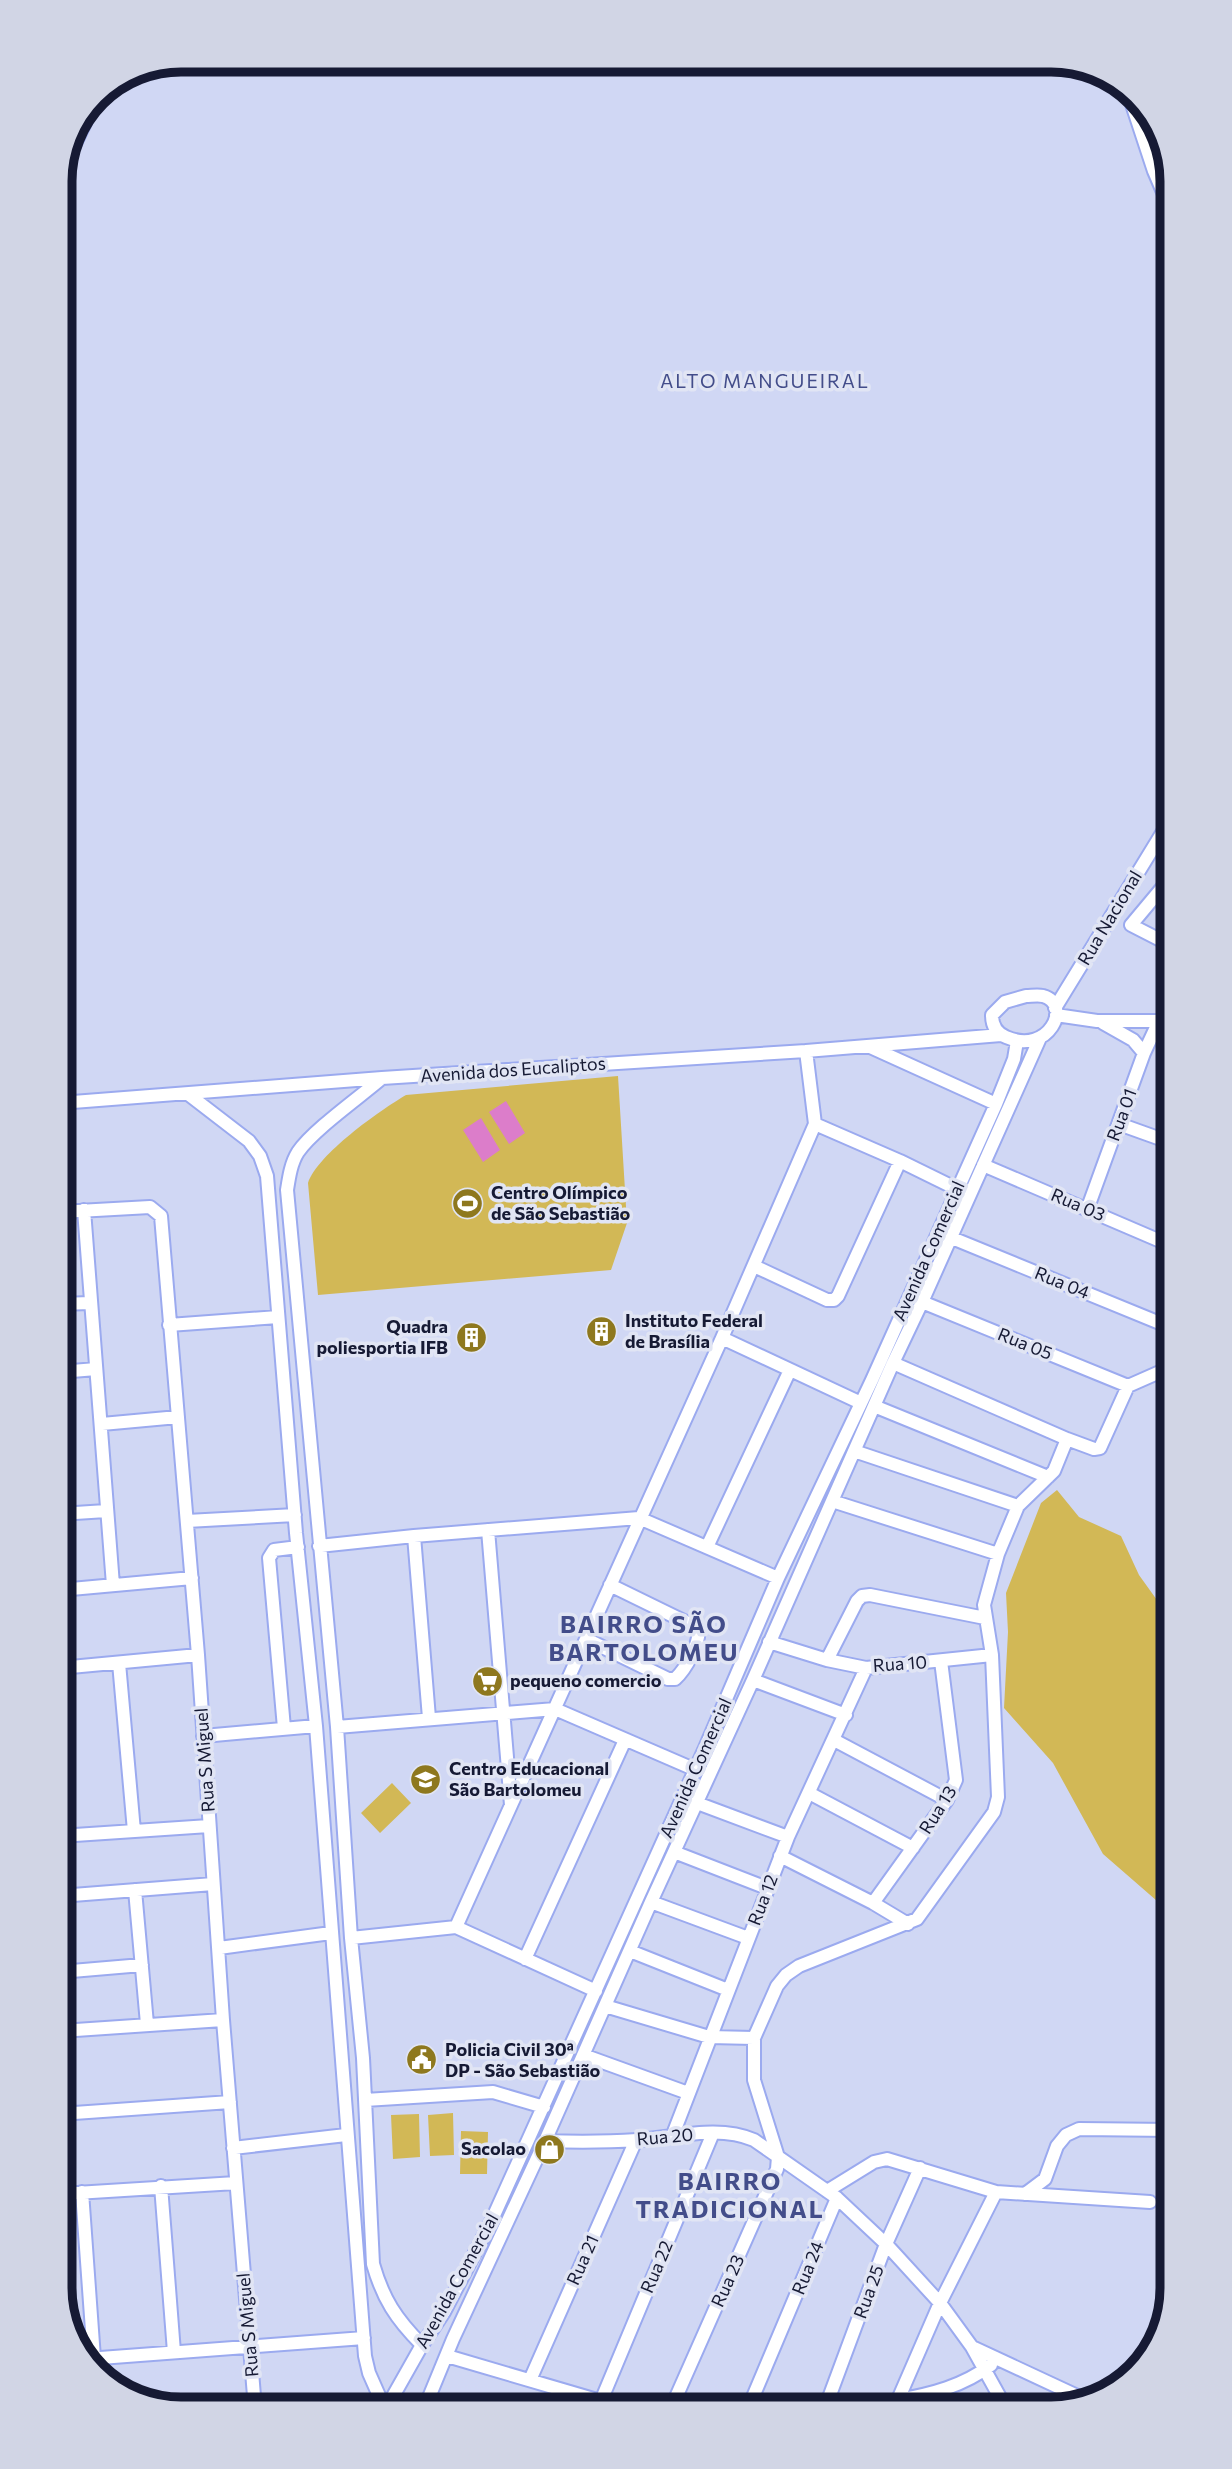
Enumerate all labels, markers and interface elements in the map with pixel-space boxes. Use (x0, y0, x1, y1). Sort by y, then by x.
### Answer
district label: ALTO MANGUEIRAL (660, 369, 870, 392)
street label: Rua Nacional (1072, 866, 1146, 969)
street label: Avenida dos Eucaliptos (420, 1052, 606, 1086)
street label: Rua 01 (1101, 1085, 1141, 1144)
street label: Avenida Comercial (887, 1177, 969, 1324)
place label: Centro Olímpico de São Sebastião (491, 1181, 631, 1224)
street label: Rua 03 (1048, 1183, 1109, 1225)
sports icon: Centro Olímpico de São Sebastião (451, 1186, 485, 1220)
street label: Rua 04 (1032, 1261, 1093, 1303)
place label: Instituto Federal de Brasília (625, 1309, 763, 1352)
building icon: Instituto Federal de Brasília (585, 1314, 619, 1348)
place label: Quadra poliesportia IFB (316, 1315, 448, 1358)
building icon: Quadra poliesportia IFB (454, 1320, 488, 1354)
street label: Rua 05 (995, 1322, 1056, 1364)
district label: BAIRRO SÃO BARTOLOMEU (548, 1609, 740, 1666)
street label: Rua 10 (872, 1650, 928, 1676)
supermarket icon: pequeno comercio (470, 1664, 504, 1698)
place label: pequeno comercio (510, 1669, 662, 1691)
street label: Avenida Comercial (654, 1694, 736, 1841)
street label: Rua S Miguel (189, 1707, 219, 1813)
place label: Centro Educacional São Bartolomeu (449, 1757, 609, 1800)
school or university icon: Centro Educacional São Bartolomeu (409, 1762, 443, 1796)
street label: Rua 13 (914, 1781, 960, 1838)
street label: Rua 12 (742, 1871, 782, 1928)
place label: Policia Civil 30ª DP - São Sebastião (445, 2038, 601, 2081)
public building icon: Policia Civil 30ª DP - São Sebastião (405, 2043, 439, 2077)
street label: Rua 20 (636, 2123, 694, 2149)
shop icon: Sacolao (532, 2132, 566, 2166)
place label: Sacolao (461, 2137, 526, 2159)
district label: BAIRRO TRADICIONAL (635, 2166, 825, 2223)
street label: Avenida Comercial (410, 2209, 502, 2352)
street label: Rua 21 (561, 2231, 603, 2288)
street label: Rua 22 (635, 2237, 677, 2296)
street label: Rua 24 (787, 2238, 828, 2297)
street label: Rua 23 (706, 2251, 748, 2310)
street label: Rua 25 (848, 2262, 888, 2321)
street label: Rua S Miguel (231, 2272, 263, 2378)

